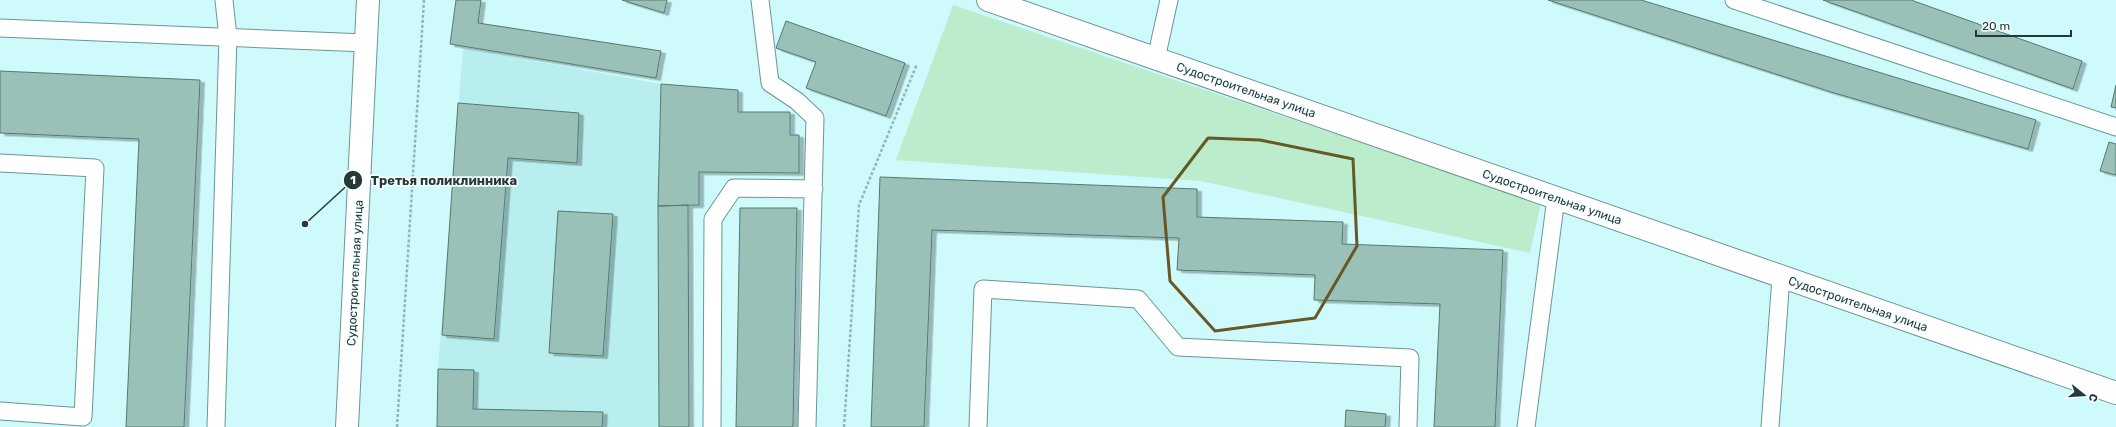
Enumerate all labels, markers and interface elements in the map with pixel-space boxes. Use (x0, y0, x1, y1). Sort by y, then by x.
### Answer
scale bar (1976, 12, 2071, 38)
text: 20 m (1982, 19, 2010, 33)
street label: Судостроительная улица (1174, 60, 1318, 120)
street label: Судостроительная улица (1480, 167, 1624, 227)
callout: Третья поликлинника (343, 168, 526, 193)
text: 1 (350, 173, 356, 187)
text: Третья поликлинника (371, 173, 517, 188)
street label: Судостроительная улица (344, 199, 366, 347)
street label: Судостроительная улица (1786, 274, 1930, 334)
north arrow (2064, 375, 2104, 415)
text: С (2086, 392, 2100, 404)

